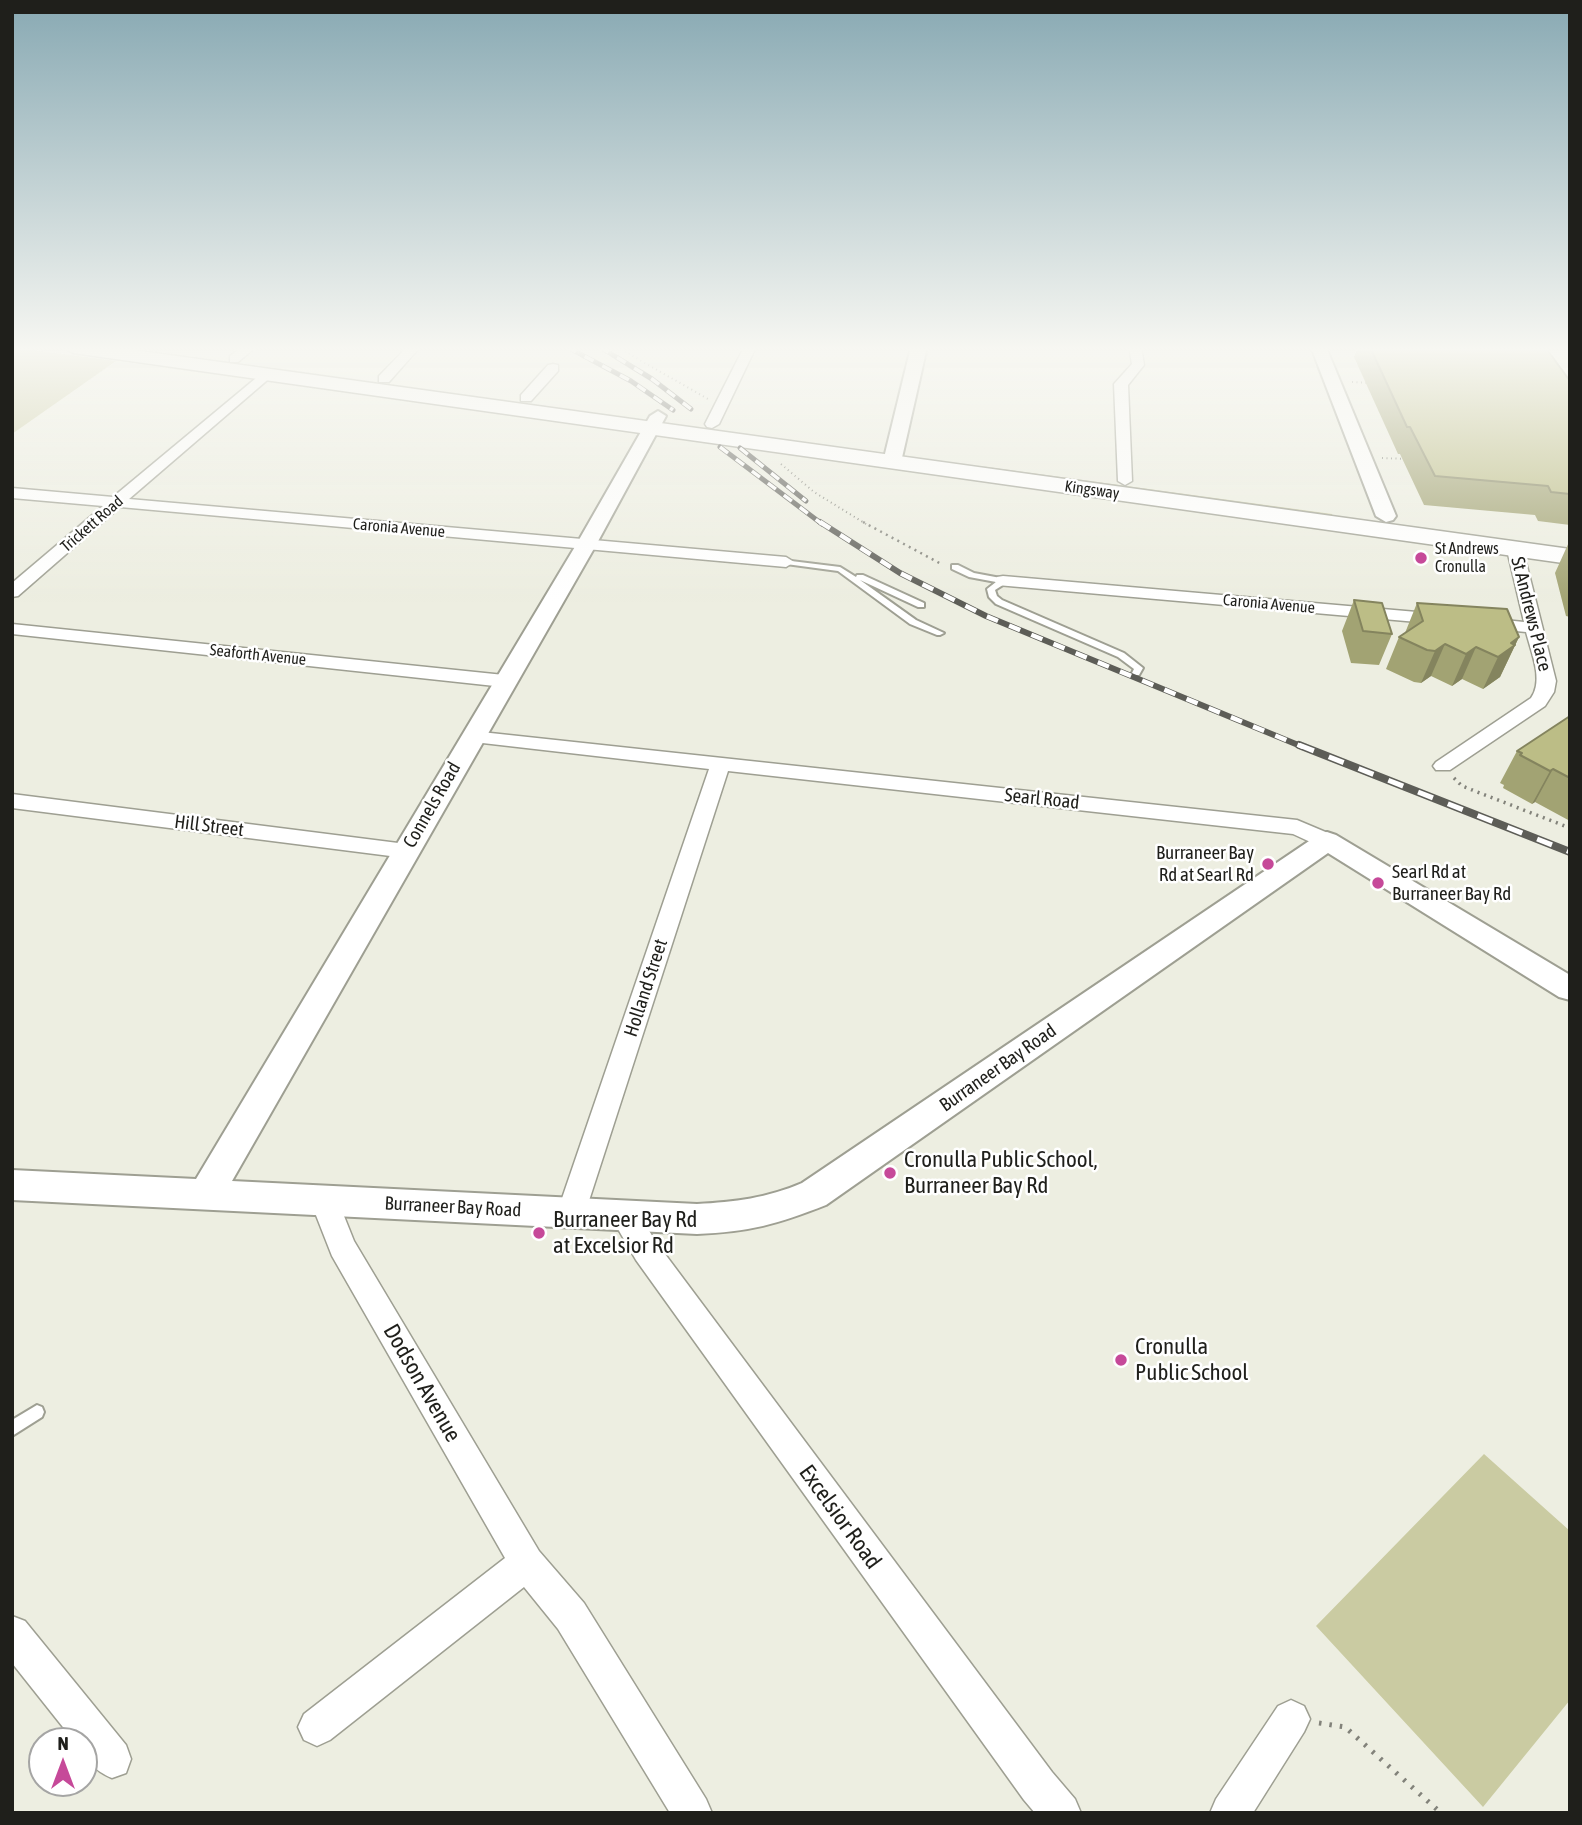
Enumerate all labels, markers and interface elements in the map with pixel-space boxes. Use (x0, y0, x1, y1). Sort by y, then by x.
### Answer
street label: Kingsway (1063, 477, 1121, 503)
street label: Trickett Road (57, 492, 127, 556)
street label: Caronia Avenue (352, 514, 446, 542)
place label: St Andrews Cronulla (1435, 539, 1499, 577)
marker: St Andrews Cronulla (1413, 550, 1429, 566)
street label: St Andrews Place (1506, 554, 1556, 674)
street label: Caronia Avenue (1222, 590, 1316, 618)
street label: Seaforth Avenue (209, 640, 307, 670)
street label: Connels Road (398, 758, 466, 852)
street label: Searl Road (1004, 784, 1080, 814)
street label: Hill Street (173, 810, 245, 842)
place label: Burraneer Bay Rd at Searl Rd (1156, 842, 1254, 886)
marker: Burraneer Bay Rd at Searl Rd (1260, 856, 1276, 872)
place label: Searl Rd at Burraneer Bay Rd (1392, 861, 1511, 905)
marker: Searl Rd at Burraneer Bay Rd (1370, 875, 1386, 891)
street label: Holland Street (619, 936, 673, 1040)
street label: Burraneer Bay Road (935, 1019, 1061, 1117)
place label: Cronulla Public School, Burraneer Bay Rd (904, 1146, 1098, 1200)
marker: Cronulla Public School, Burraneer Bay Rd (882, 1165, 898, 1181)
street label: Burraneer Bay Road (384, 1192, 522, 1222)
place label: Burraneer Bay Rd at Excelsior Rd (553, 1206, 697, 1260)
marker: Burraneer Bay Rd at Excelsior Rd (531, 1225, 547, 1241)
street label: Dodson Avenue (377, 1319, 467, 1447)
place label: Cronulla Public School (1135, 1333, 1248, 1387)
marker: Cronulla Public School (1113, 1352, 1129, 1368)
street label: Excelsior Road (793, 1460, 887, 1574)
north arrow (28, 1727, 98, 1797)
text: N (57, 1732, 69, 1754)

